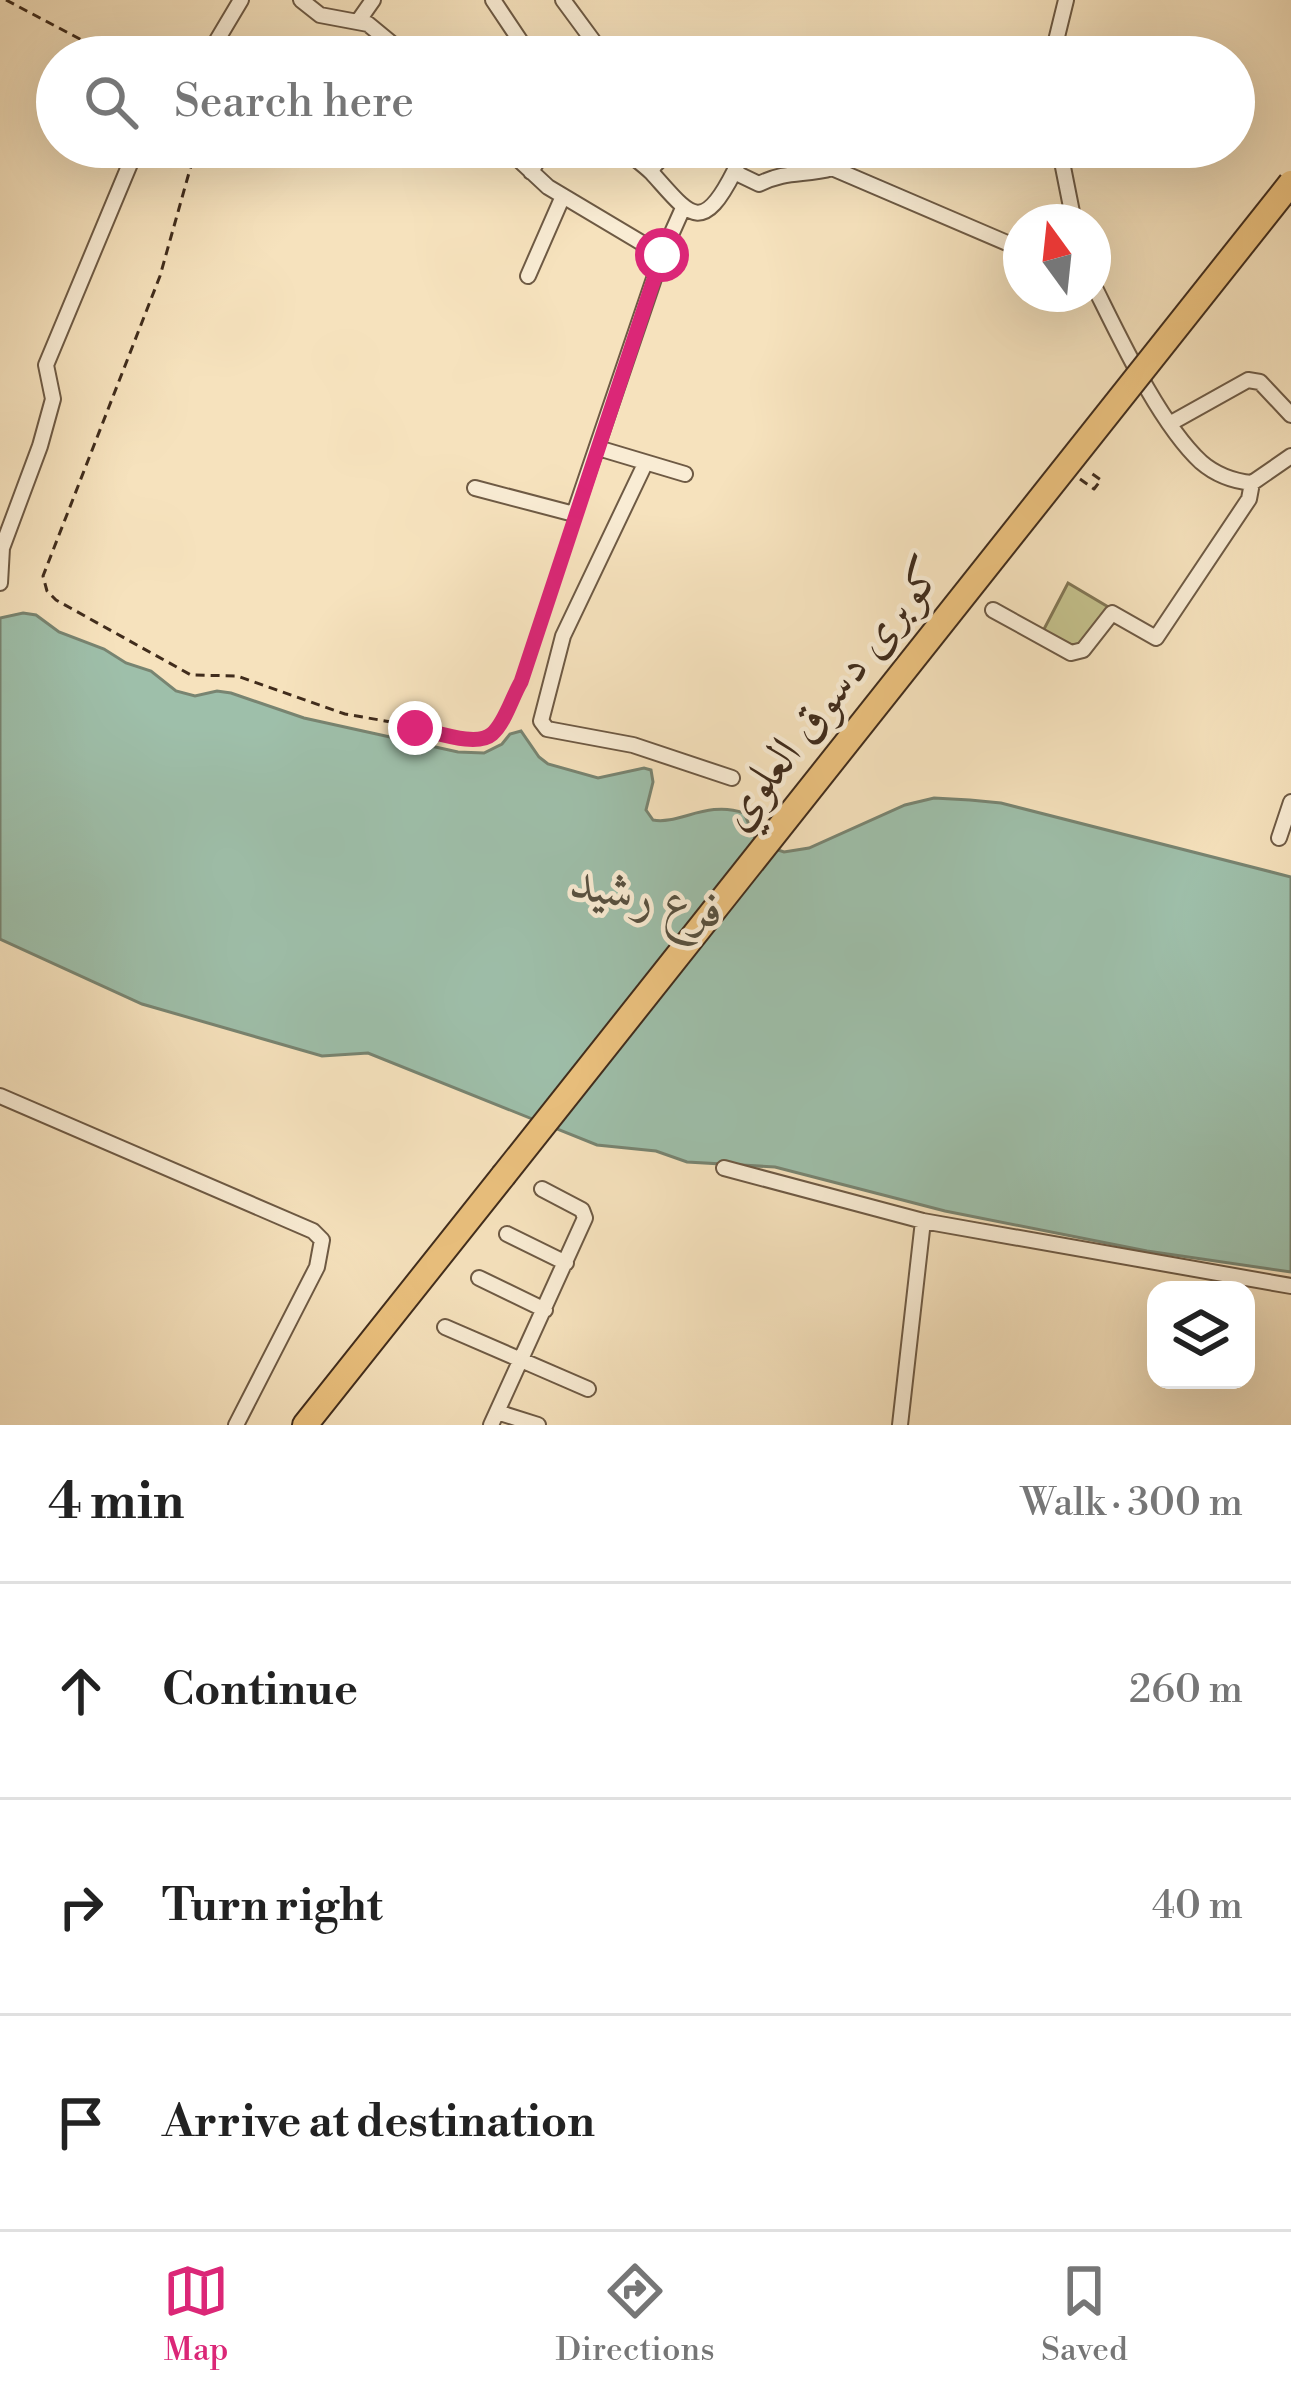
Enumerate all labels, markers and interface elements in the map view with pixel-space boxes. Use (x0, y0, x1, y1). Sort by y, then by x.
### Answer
search box (36, 36, 1255, 168)
icon: search (78, 69, 144, 135)
text: Search here (174, 74, 414, 131)
north arrow (1003, 204, 1111, 312)
route start (635, 228, 689, 282)
street label: كوبرى دسوق العلوي (707, 545, 962, 846)
route end (388, 701, 442, 755)
water label: فرع رشيد (563, 850, 731, 953)
map controls (1147, 1281, 1255, 1389)
button: layers (1147, 1281, 1255, 1389)
text: 4 min (48, 1471, 184, 1535)
text: Walk · 300 m (1021, 1479, 1243, 1528)
icon: ahead (48, 1658, 114, 1724)
text: Continue (162, 1662, 358, 1719)
text: 260 m (1129, 1666, 1243, 1715)
icon: right (48, 1874, 114, 1940)
text: Turn right (162, 1878, 383, 1935)
text: 40 m (1152, 1882, 1243, 1931)
icon: arrive (48, 2090, 114, 2156)
text: Arrive at destination (162, 2094, 595, 2151)
tab: Map (163, 2258, 229, 2371)
tab: Directions (556, 2258, 715, 2371)
tab: Saved (1041, 2258, 1128, 2371)

